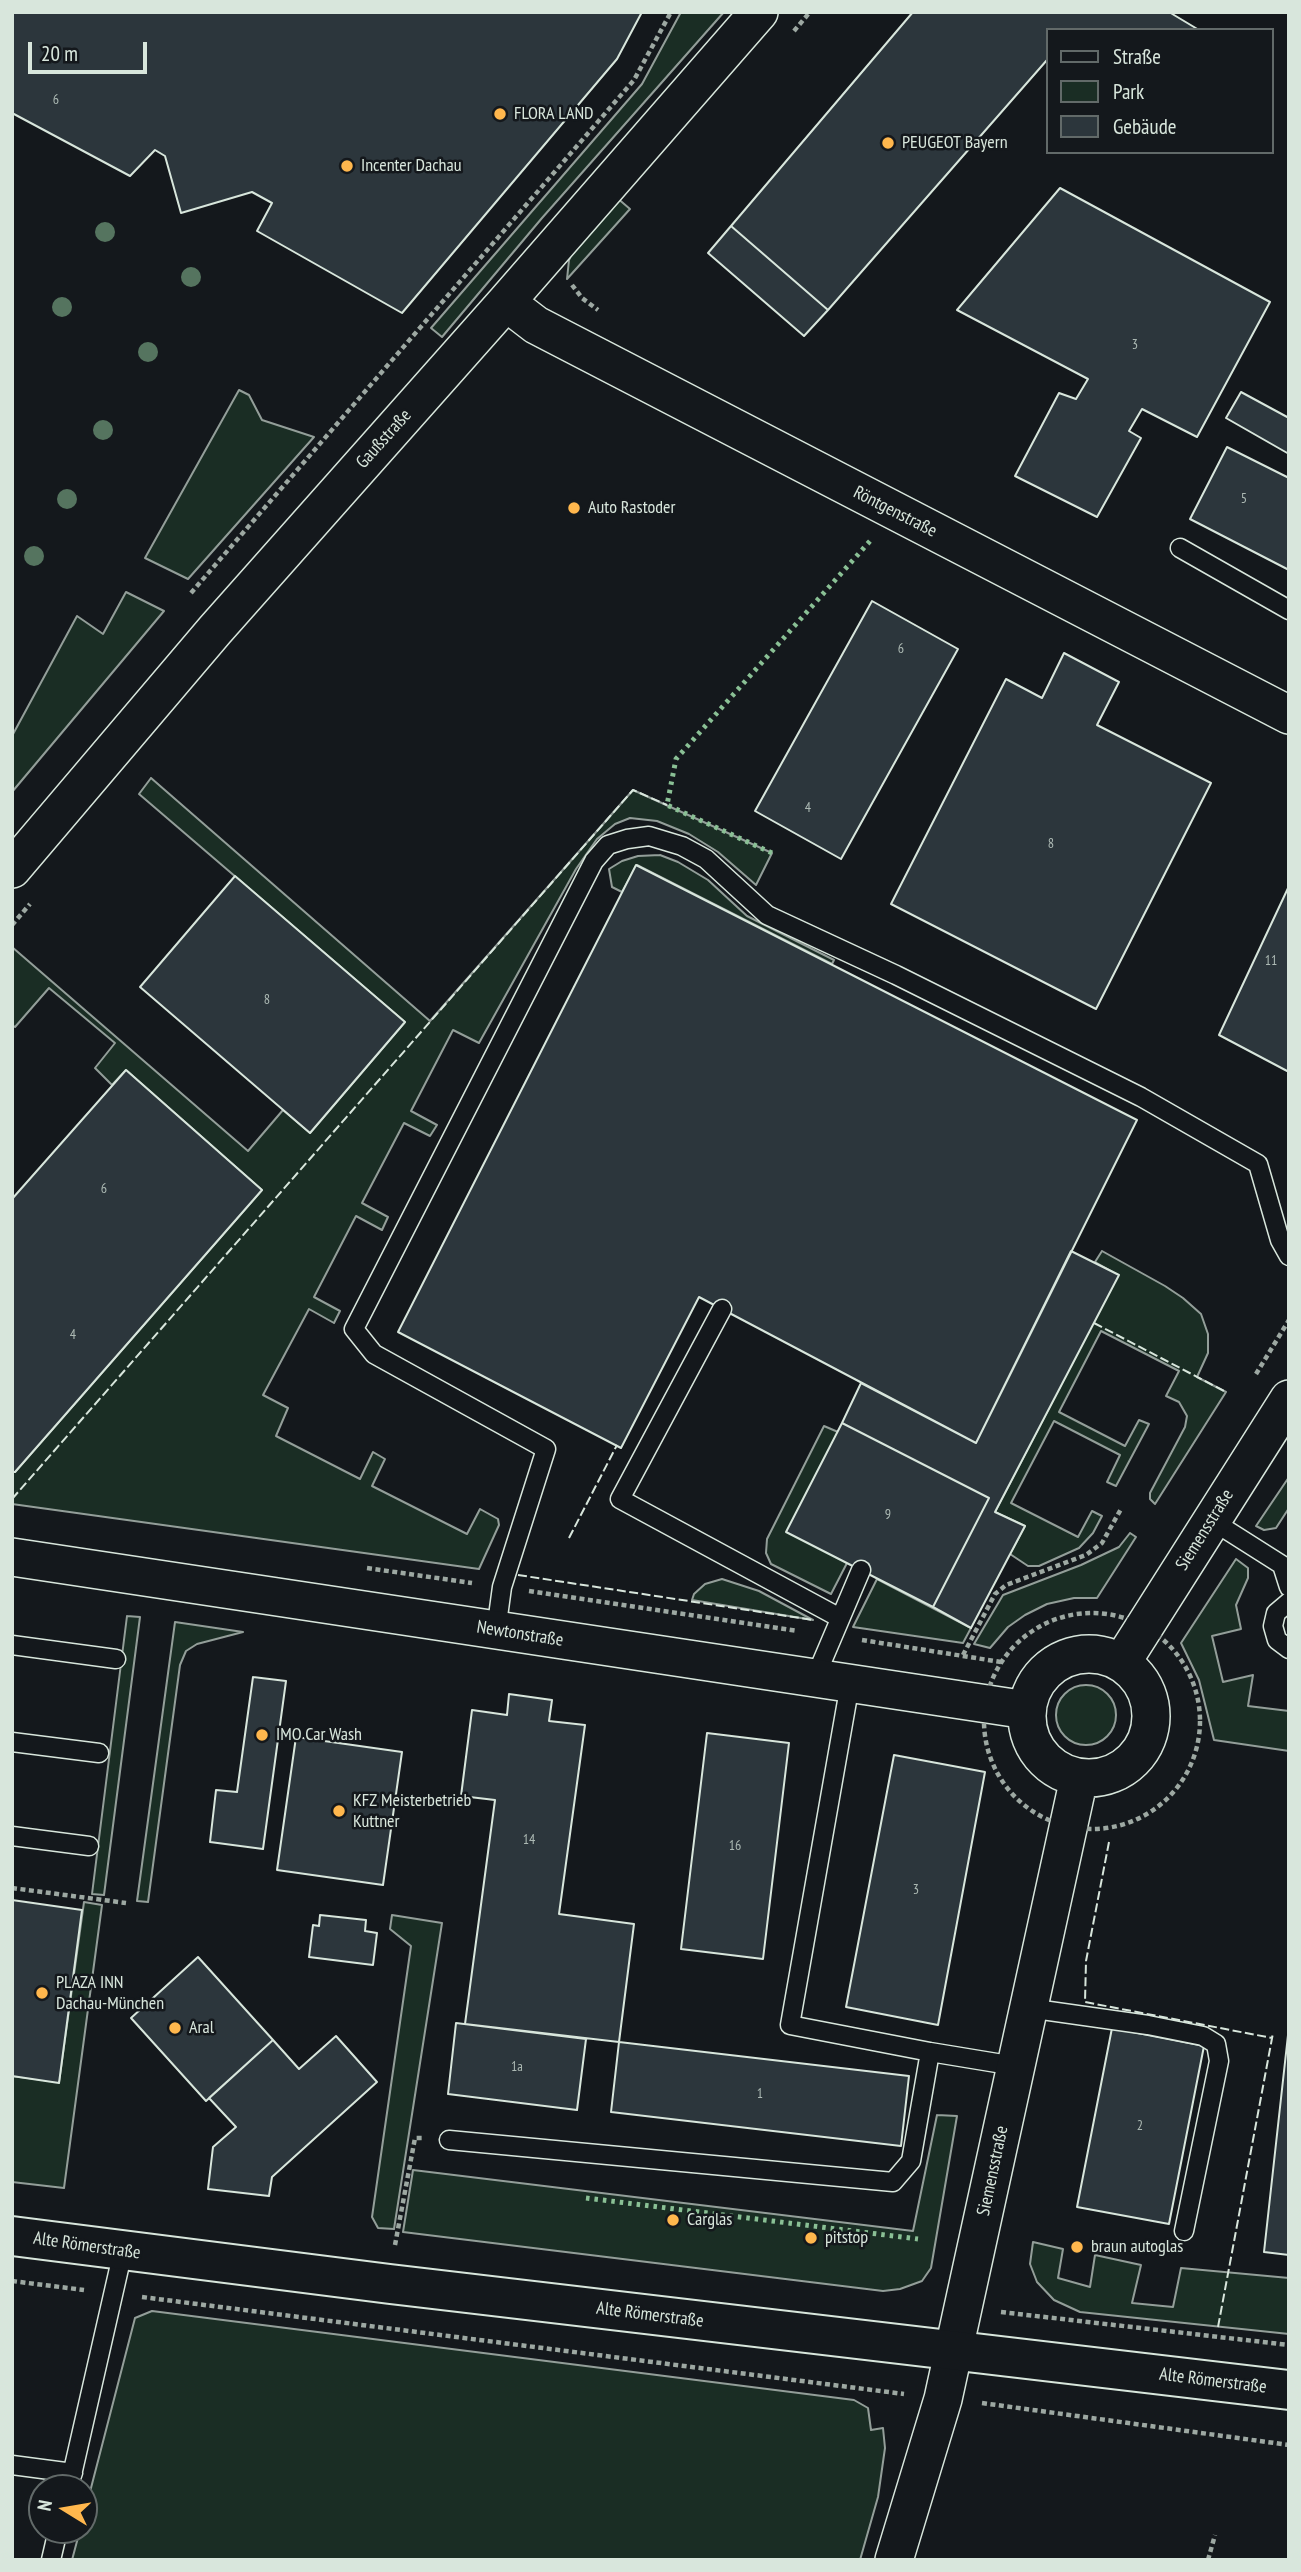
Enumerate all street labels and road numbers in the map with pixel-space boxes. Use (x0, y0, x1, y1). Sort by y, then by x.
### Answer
street label: Gaußstraße (352, 405, 416, 473)
street label: Röntgenstraße (850, 482, 940, 542)
street label: Siemensstraße (1172, 1485, 1238, 1575)
street label: Newtonstraße (475, 1616, 565, 1652)
street label: Siemensstraße (973, 2124, 1013, 2218)
street label: Alte Römerstraße (32, 2228, 142, 2264)
street label: Alte Römerstraße (595, 2298, 705, 2332)
street label: Alte Römerstraße (1158, 2364, 1268, 2398)

